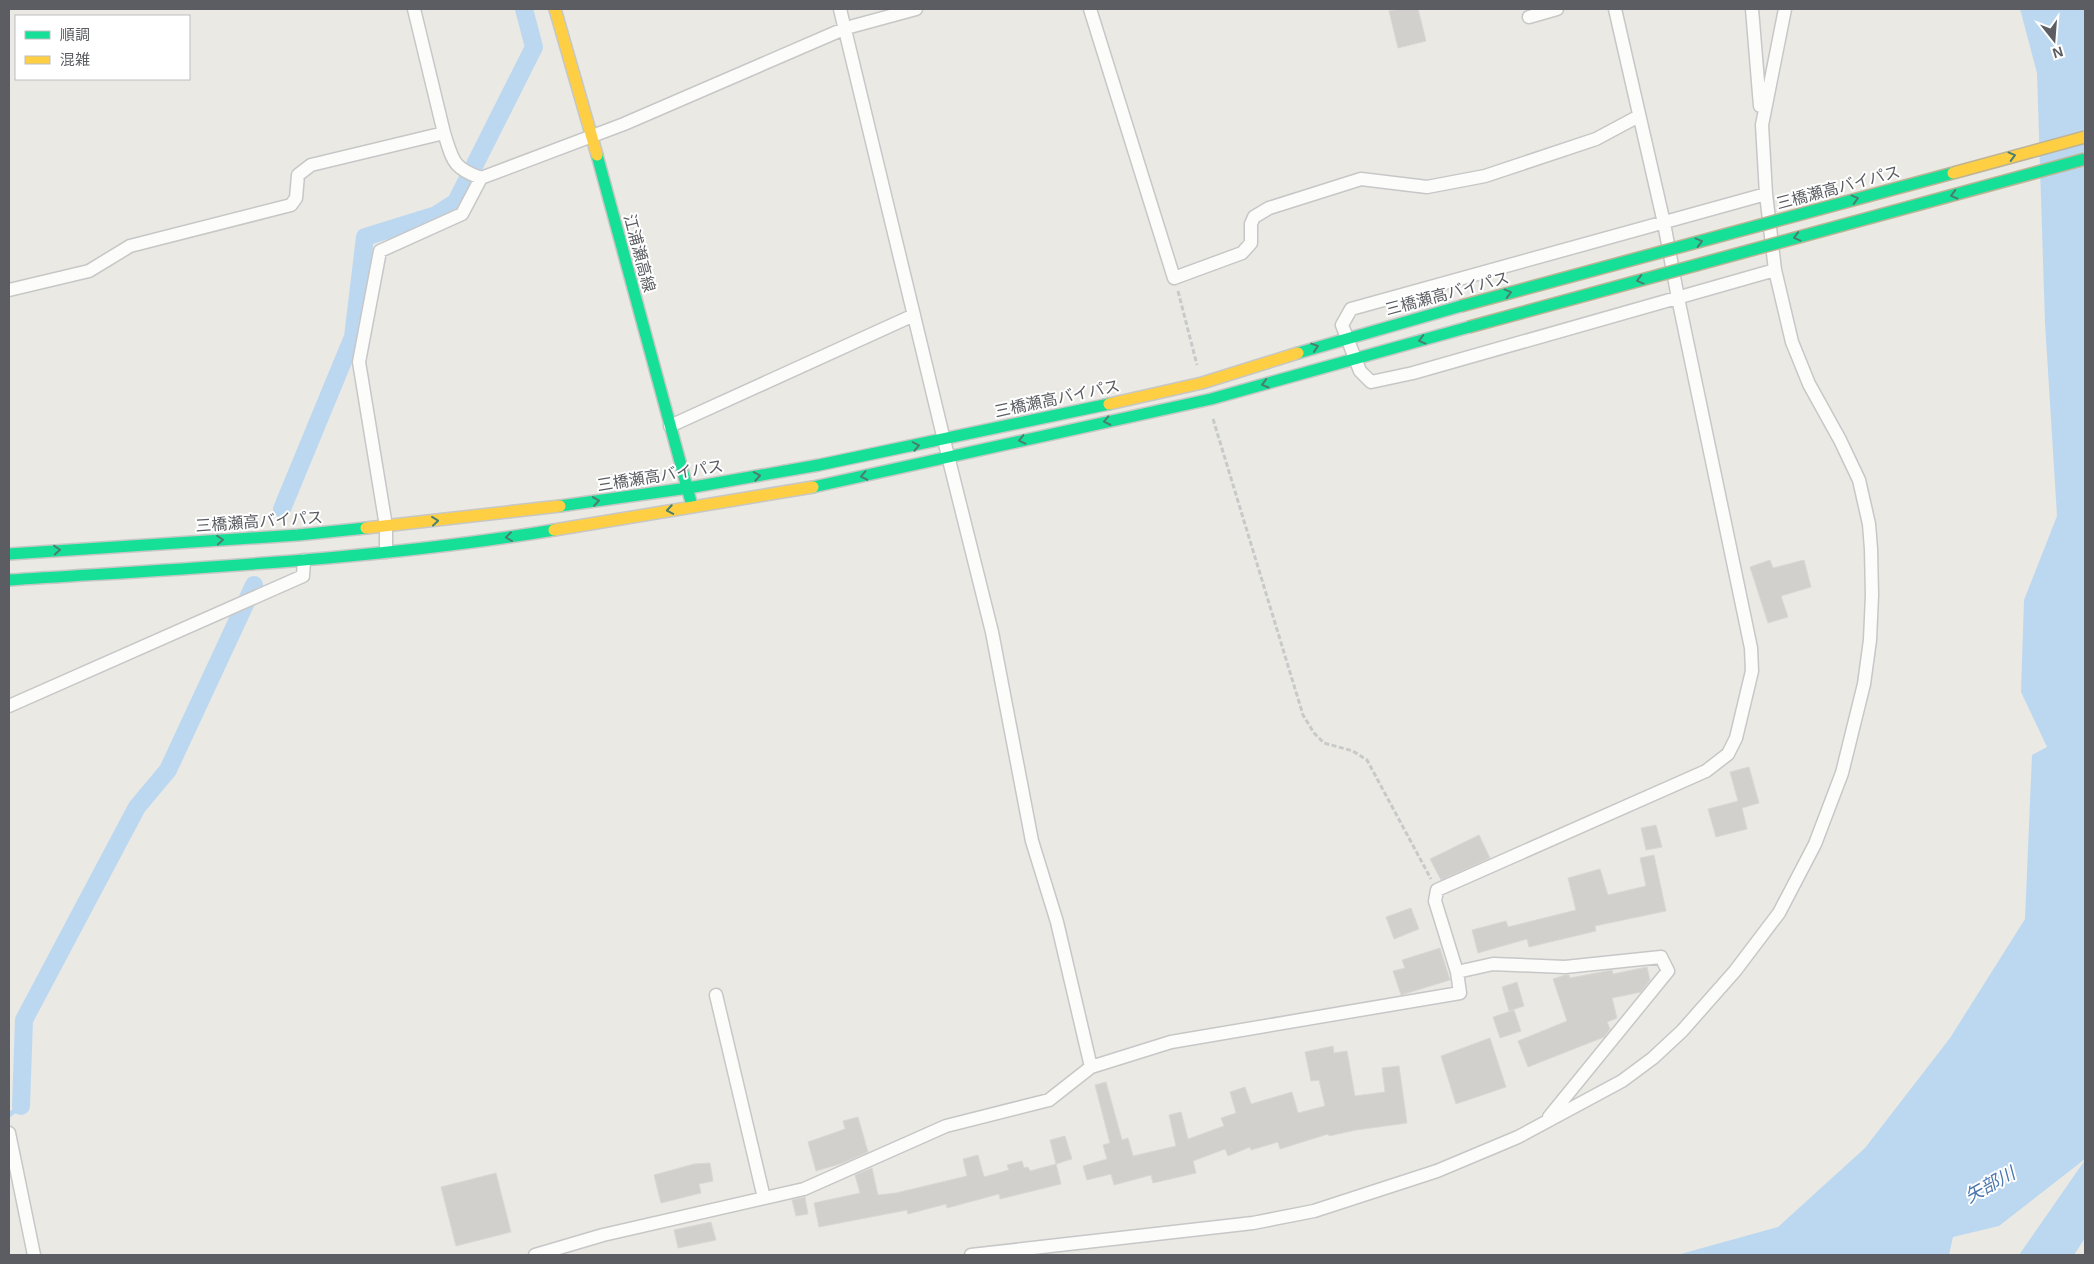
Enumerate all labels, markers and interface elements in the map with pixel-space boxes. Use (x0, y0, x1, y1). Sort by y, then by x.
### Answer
legend (15, 15, 190, 80)
north arrow (2029, 15, 2079, 65)
text: 順調 (60, 26, 90, 43)
text: N (2051, 43, 2065, 62)
text: 混雑 (60, 51, 90, 68)
one-way arrow (2008, 152, 2016, 162)
street label: 三橋瀬高バイパス (1774, 163, 1902, 212)
one-way arrow (1950, 189, 1958, 199)
one-way arrow (1851, 194, 1860, 205)
street label: 江浦瀬高線 (621, 212, 658, 294)
one-way arrow (1792, 231, 1801, 242)
one-way arrow (1694, 237, 1702, 247)
street label: 三橋瀬高バイパス (1383, 269, 1511, 318)
one-way arrow (1636, 274, 1645, 285)
one-way arrow (1503, 289, 1511, 299)
one-way arrow (1417, 334, 1426, 345)
one-way arrow (1310, 343, 1319, 353)
street label: 三橋瀬高バイパス (993, 377, 1121, 420)
one-way arrow (1262, 378, 1270, 388)
one-way arrow (1103, 415, 1112, 426)
one-way arrow (1018, 434, 1027, 445)
one-way arrow (912, 441, 921, 451)
street label: 三橋瀬高バイパス (596, 457, 724, 494)
one-way arrow (859, 470, 868, 480)
one-way arrow (752, 472, 761, 482)
one-way arrow (593, 496, 601, 507)
one-way arrow (665, 505, 674, 515)
street label: 三橋瀬高バイパス (195, 509, 323, 534)
one-way arrow (431, 515, 439, 526)
one-way arrow (505, 531, 513, 542)
one-way arrow (216, 535, 224, 546)
one-way arrow (54, 545, 62, 556)
water label: 矢部川 (1962, 1162, 2020, 1207)

